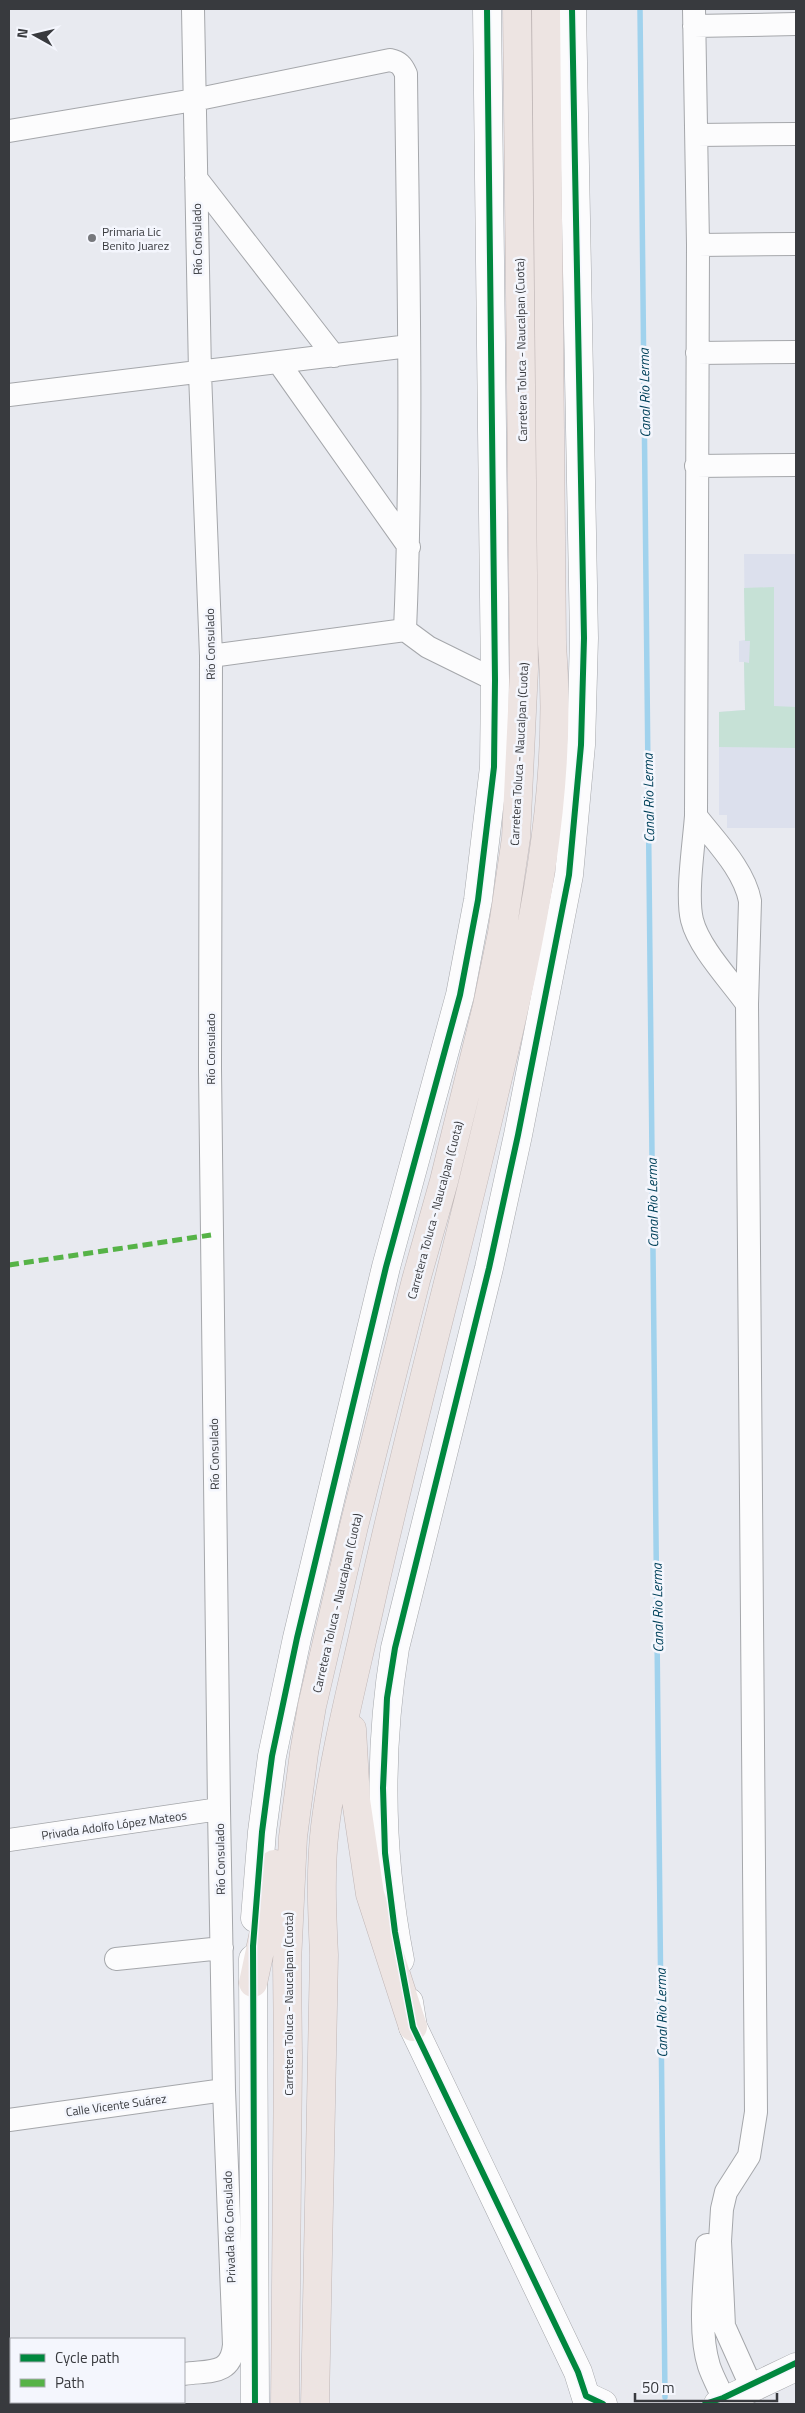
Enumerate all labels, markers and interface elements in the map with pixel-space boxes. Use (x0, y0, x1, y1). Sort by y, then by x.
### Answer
north arrow (10, 10, 60, 60)
text: N (11, 27, 33, 39)
street label: Río Consulado (187, 203, 207, 275)
place label: Primaria Lic Benito Juarez (102, 222, 169, 255)
marker: Primaria Lic Benito Juarez (86, 232, 98, 244)
street label: Carretera Toluca - Naucalpan (Cuota) (510, 258, 532, 442)
water label: Canal Rio Lerma (633, 347, 655, 438)
street label: Río Consulado (200, 608, 220, 680)
street label: Carretera Toluca - Naucalpan (Cuota) (505, 662, 533, 846)
water label: Canal Rio Lerma (637, 752, 659, 843)
street label: Río Consulado (201, 1013, 220, 1085)
street label: Carretera Toluca - Naucalpan (Cuota) (402, 1119, 468, 1301)
water label: Canal Rio Lerma (641, 1157, 663, 1248)
street label: Río Consulado (204, 1418, 224, 1490)
street label: Carretera Toluca - Naucalpan (Cuota) (307, 1511, 367, 1695)
water label: Canal Rio Lerma (646, 1562, 668, 1653)
street label: Privada Adolfo López Mateos (40, 1805, 188, 1845)
street label: Río Consulado (210, 1823, 230, 1895)
street label: Carretera Toluca - Naucalpan (Cuota) (279, 1912, 298, 2096)
water label: Canal Rio Lerma (650, 1967, 672, 2058)
street label: Calle Vicente Suárez (64, 2089, 168, 2121)
street label: Privada Río Consulado (218, 2171, 240, 2283)
legend (10, 2338, 185, 2403)
text: Cycle path (55, 2346, 120, 2369)
scale bar (635, 2370, 778, 2402)
text: Path (55, 2371, 85, 2394)
text: 50 m (642, 2376, 675, 2399)

